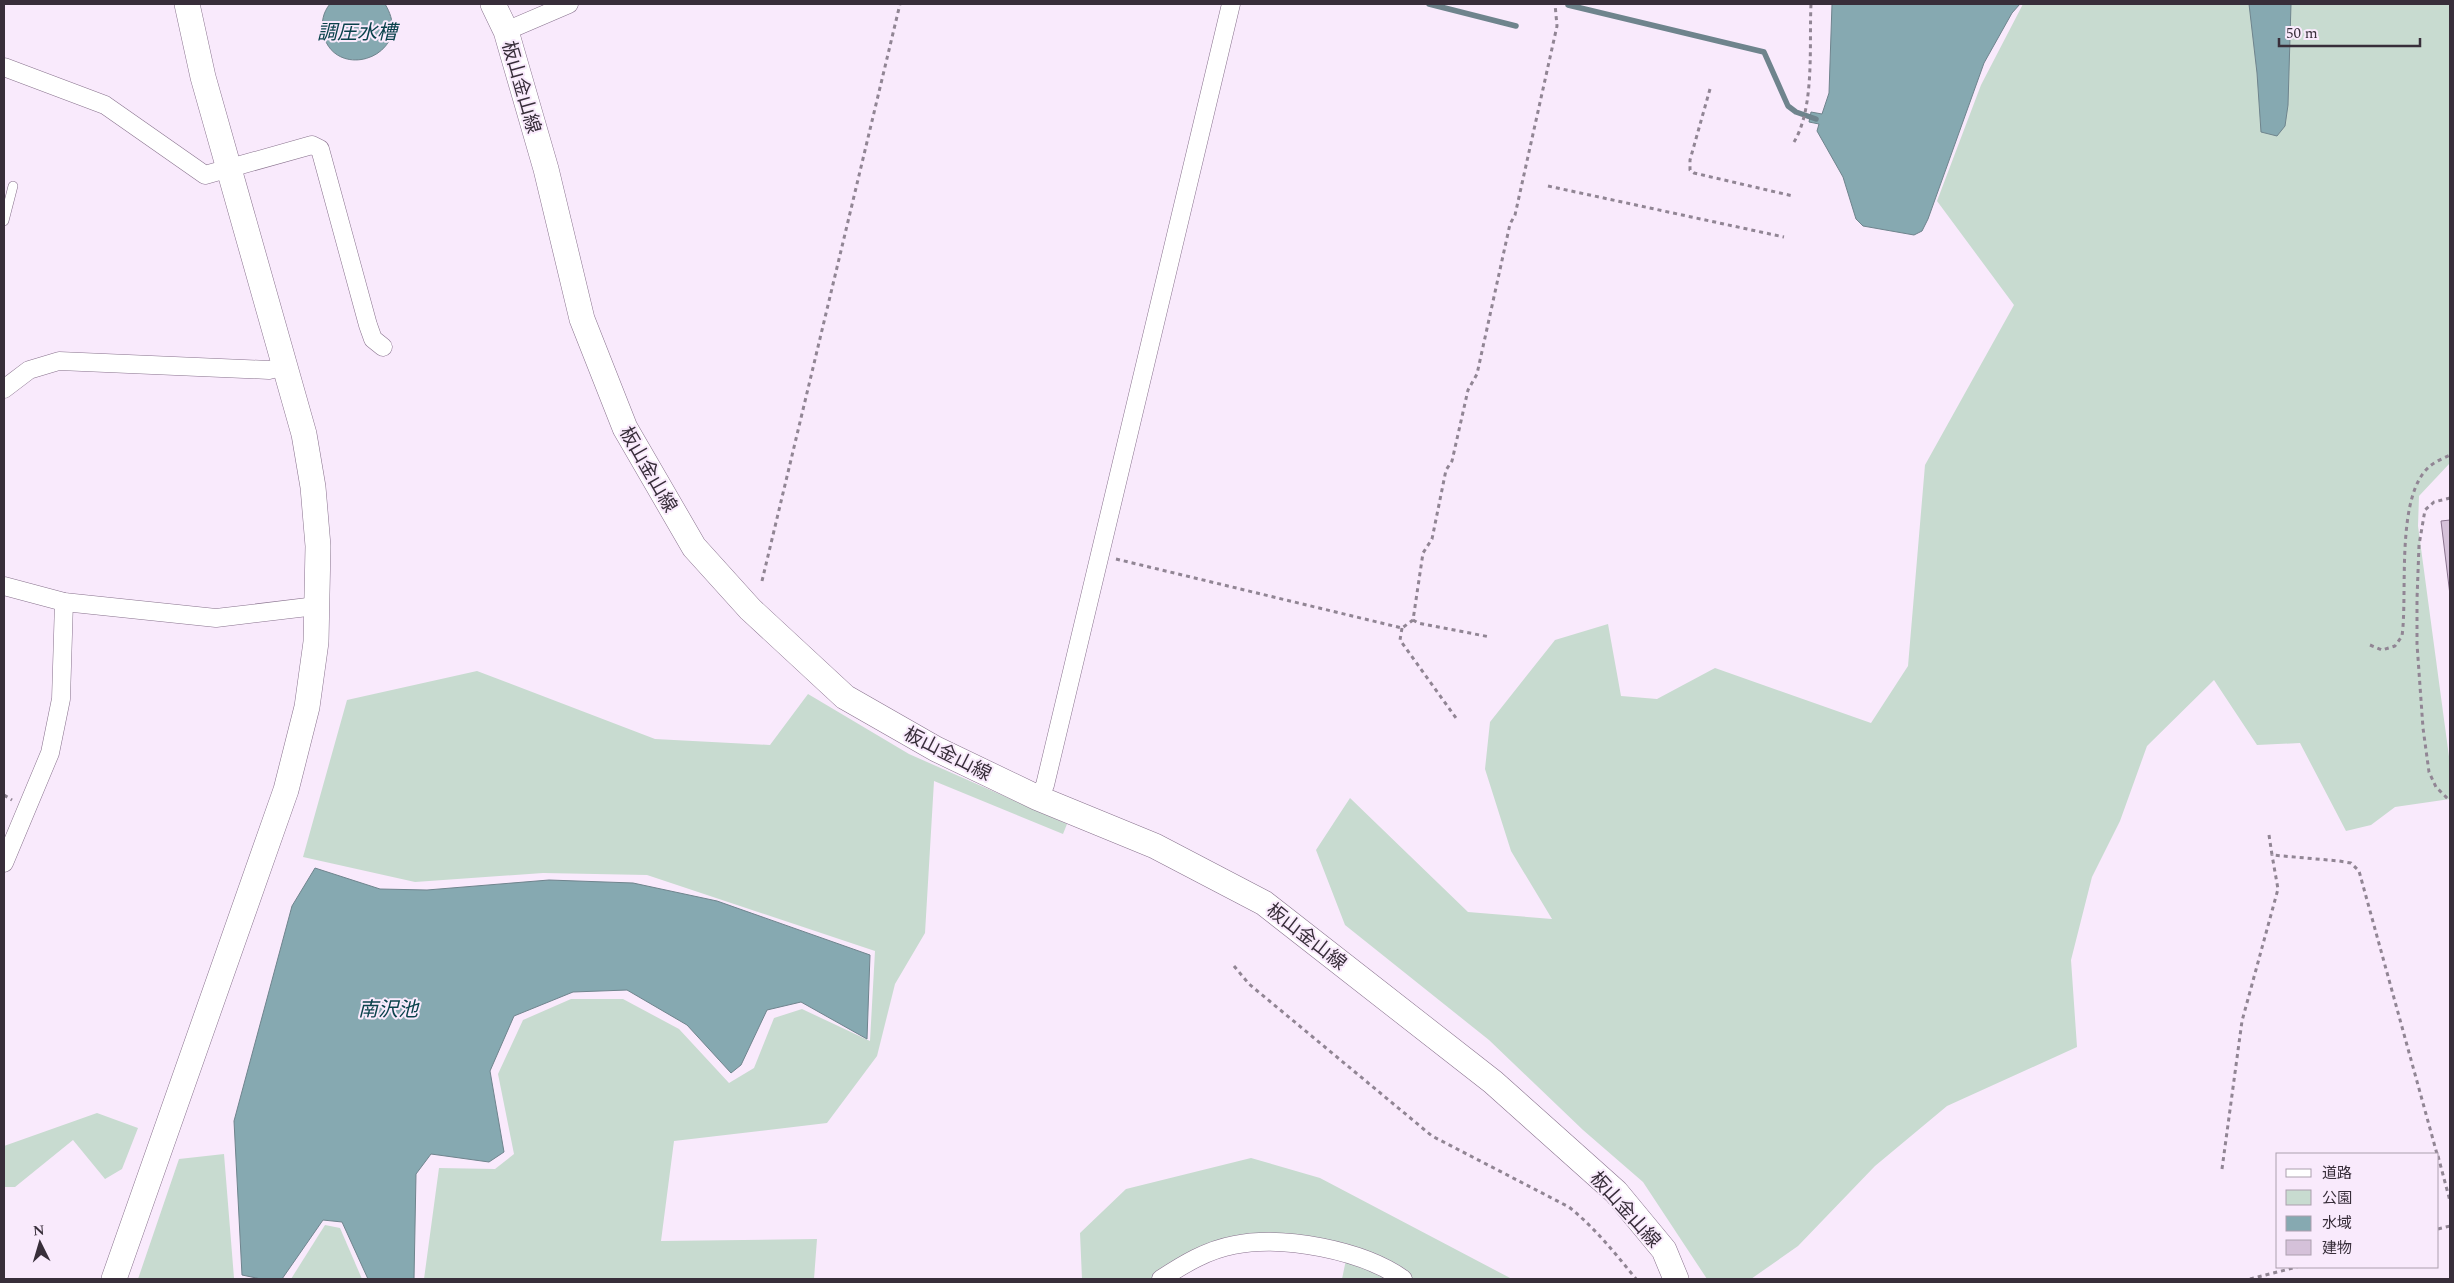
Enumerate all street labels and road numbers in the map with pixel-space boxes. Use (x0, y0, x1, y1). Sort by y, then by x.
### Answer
street label: 板山金山線 (494, 38, 548, 137)
street label: 板山金山線 (611, 421, 684, 518)
street label: 板山金山線 (898, 720, 996, 789)
street label: 板山金山線 (1260, 897, 1352, 978)
street label: 板山金山線 (1582, 1165, 1667, 1255)

